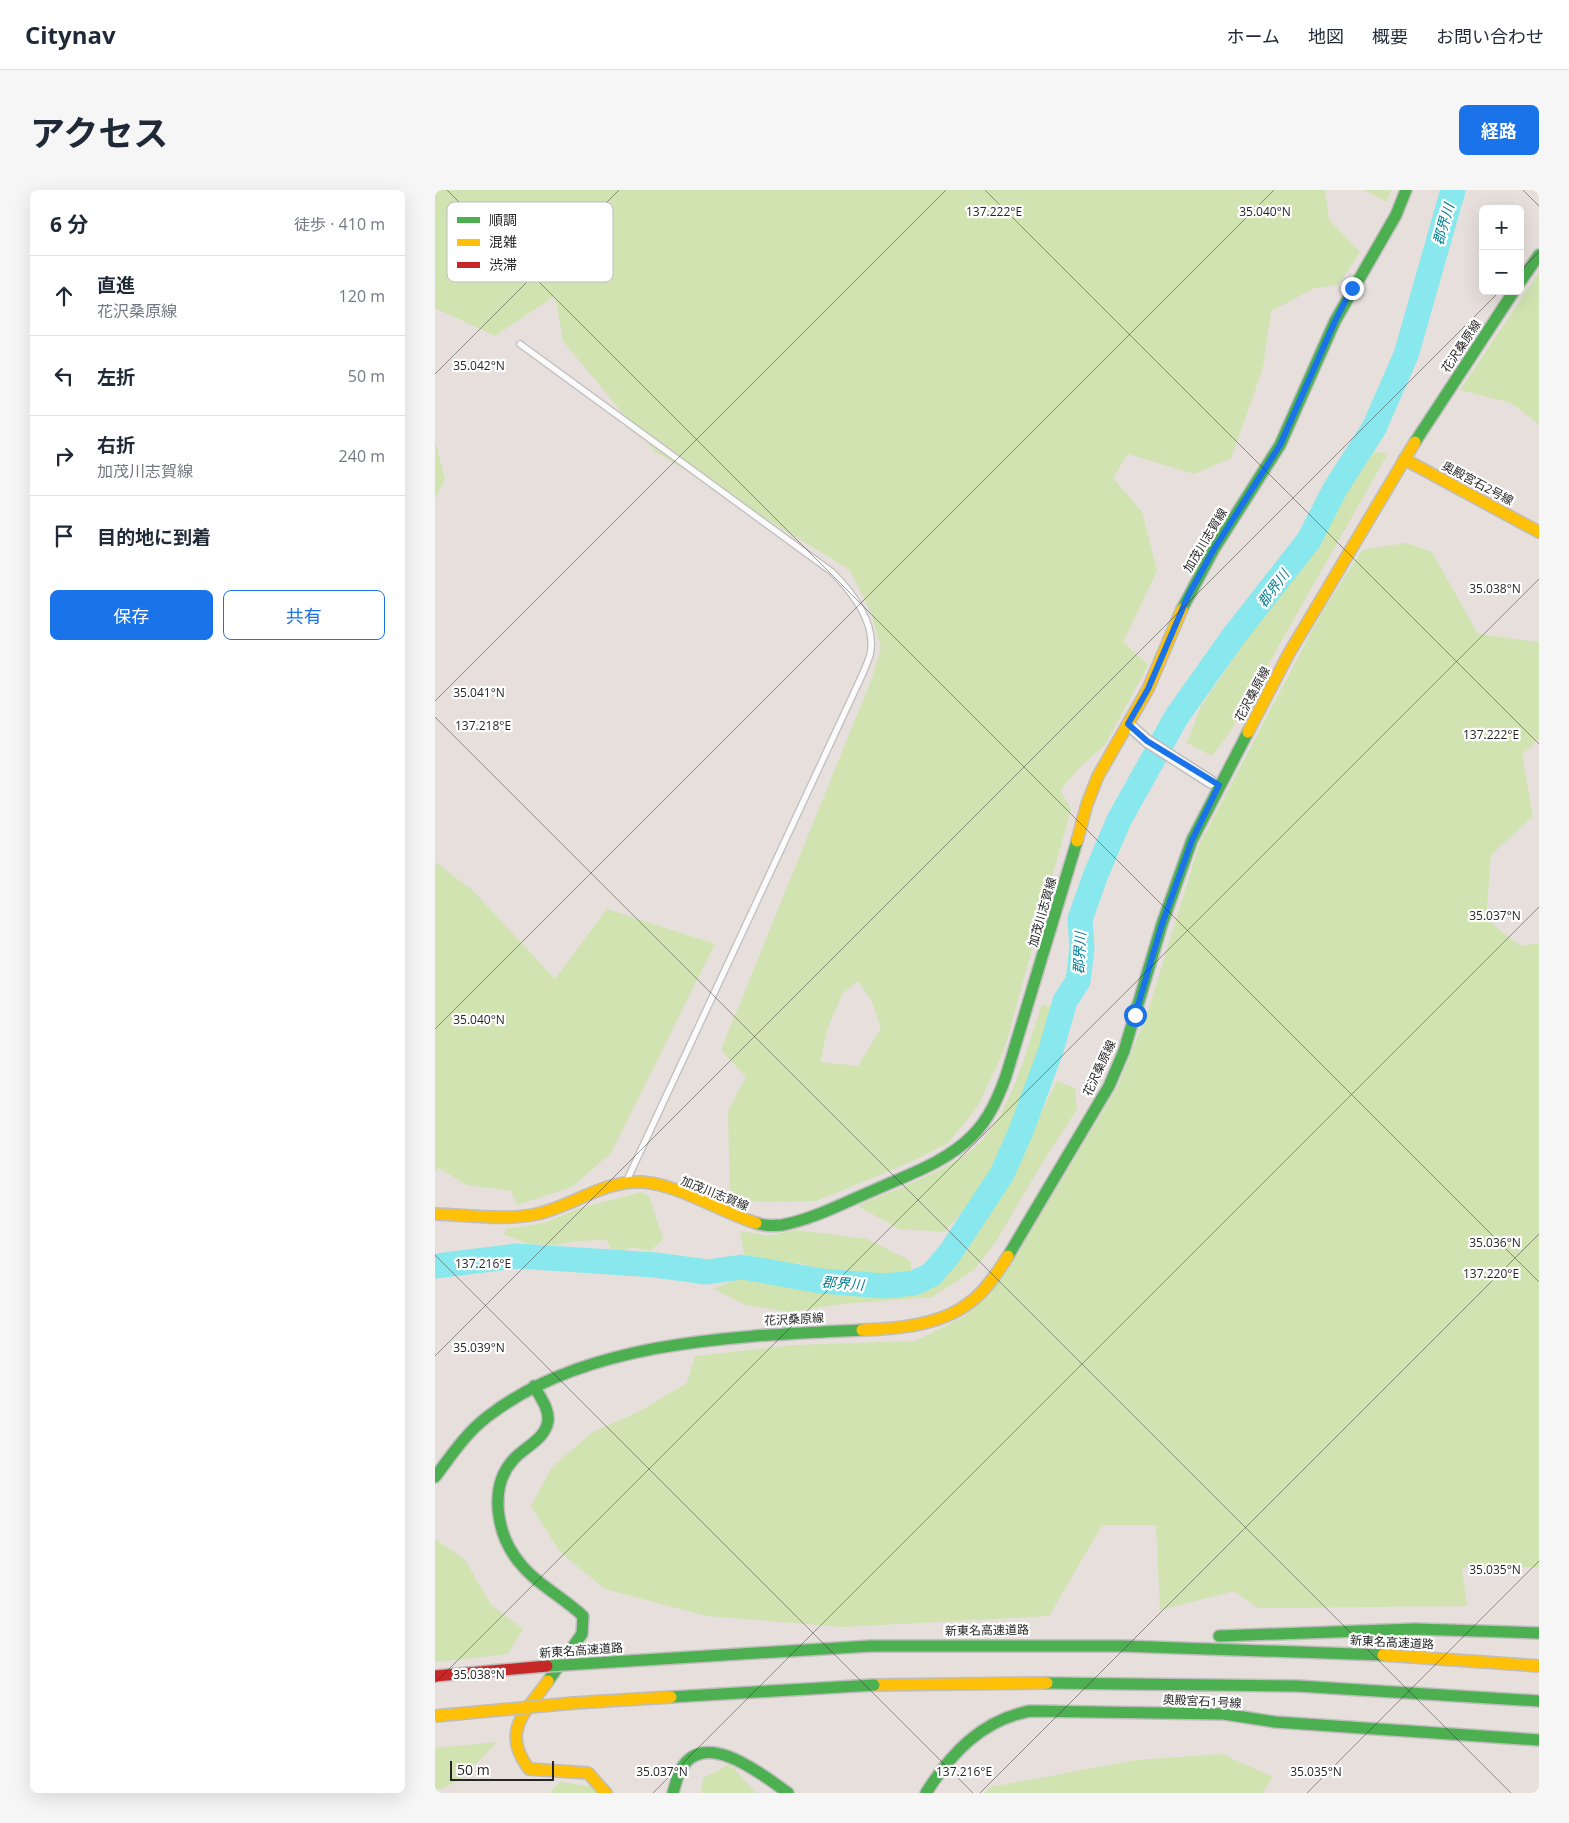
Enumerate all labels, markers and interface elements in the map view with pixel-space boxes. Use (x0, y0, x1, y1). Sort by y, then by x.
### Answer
text: Citynav (25, 18, 116, 51)
text: ホーム (1227, 24, 1280, 48)
text: 地図 (1308, 24, 1344, 48)
text: 概要 (1372, 24, 1408, 48)
text: お問い合わせ (1436, 24, 1544, 48)
button: 経路 (1459, 105, 1539, 155)
text: アクセス (30, 109, 168, 156)
water label: 郡界川 (1428, 199, 1458, 247)
legend (447, 202, 613, 282)
text: 137.222°E (966, 203, 1022, 220)
text: 35.040°N (1239, 203, 1291, 220)
map controls (1479, 205, 1524, 295)
button: + (1479, 205, 1524, 250)
text: 6 分 (50, 210, 88, 238)
text: 順調 (489, 210, 517, 229)
text: 徒歩 · 410 m (294, 213, 385, 235)
text: 混雑 (489, 232, 517, 251)
button: − (1479, 250, 1524, 295)
text: 渋滞 (489, 255, 517, 274)
text: 直進 (97, 272, 135, 298)
route end (1341, 277, 1364, 300)
icon: ahead (50, 282, 78, 310)
text: 120 m (339, 285, 385, 307)
text: 花沢桑原線 (97, 300, 177, 322)
street label: 花沢桑原線 (1437, 316, 1485, 376)
text: 35.042°N (453, 357, 505, 374)
icon: left (50, 362, 78, 390)
text: 左折 (97, 364, 135, 390)
text: 50 m (348, 365, 385, 387)
text: 右折 (97, 432, 135, 458)
icon: right (50, 442, 78, 470)
text: 240 m (339, 445, 385, 467)
street label: 奥殿宮石2号線 (1439, 457, 1517, 509)
text: 加茂川志賀線 (97, 460, 193, 482)
street label: 加茂川志賀線 (1179, 505, 1231, 575)
icon: arrive (50, 522, 78, 550)
text: 目的地に到着 (97, 524, 211, 550)
water label: 郡界川 (1253, 564, 1294, 610)
text: 35.038°N (1469, 580, 1521, 597)
button: 保存 (50, 590, 213, 640)
button: 共有 (223, 590, 385, 640)
street label: 花沢桑原線 (1230, 664, 1274, 724)
text: 35.041°N (453, 684, 505, 701)
text: 137.218°E (455, 717, 511, 734)
text: 137.222°E (1463, 726, 1519, 743)
street label: 加茂川志賀線 (1024, 875, 1060, 949)
text: 35.037°N (1469, 907, 1521, 924)
water label: 郡界川 (1068, 930, 1090, 974)
route start (1124, 1004, 1147, 1027)
text: 35.040°N (453, 1011, 505, 1028)
street label: 花沢桑原線 (1079, 1037, 1119, 1099)
street label: 加茂川志賀線 (678, 1172, 752, 1214)
text: 35.036°N (1469, 1234, 1521, 1251)
text: 137.216°E (455, 1255, 511, 1272)
text: 137.220°E (1463, 1265, 1519, 1282)
water label: 郡界川 (821, 1272, 867, 1294)
street label: 花沢桑原線 (764, 1309, 824, 1329)
text: 35.039°N (453, 1339, 505, 1356)
text: 35.035°N (1469, 1561, 1521, 1578)
street label: 新東名高速道路 (945, 1621, 1029, 1639)
street label: 新東名高速道路 (1350, 1631, 1434, 1653)
street label: 新東名高速道路 (539, 1639, 623, 1661)
text: 35.038°N (453, 1666, 505, 1683)
street label: 奥殿宮石1号線 (1162, 1690, 1242, 1712)
scale bar (450, 1758, 554, 1781)
text: 50 m (457, 1760, 490, 1779)
text: 35.037°N (636, 1763, 688, 1780)
text: 137.216°E (936, 1763, 992, 1780)
text: 35.035°N (1290, 1763, 1342, 1780)

